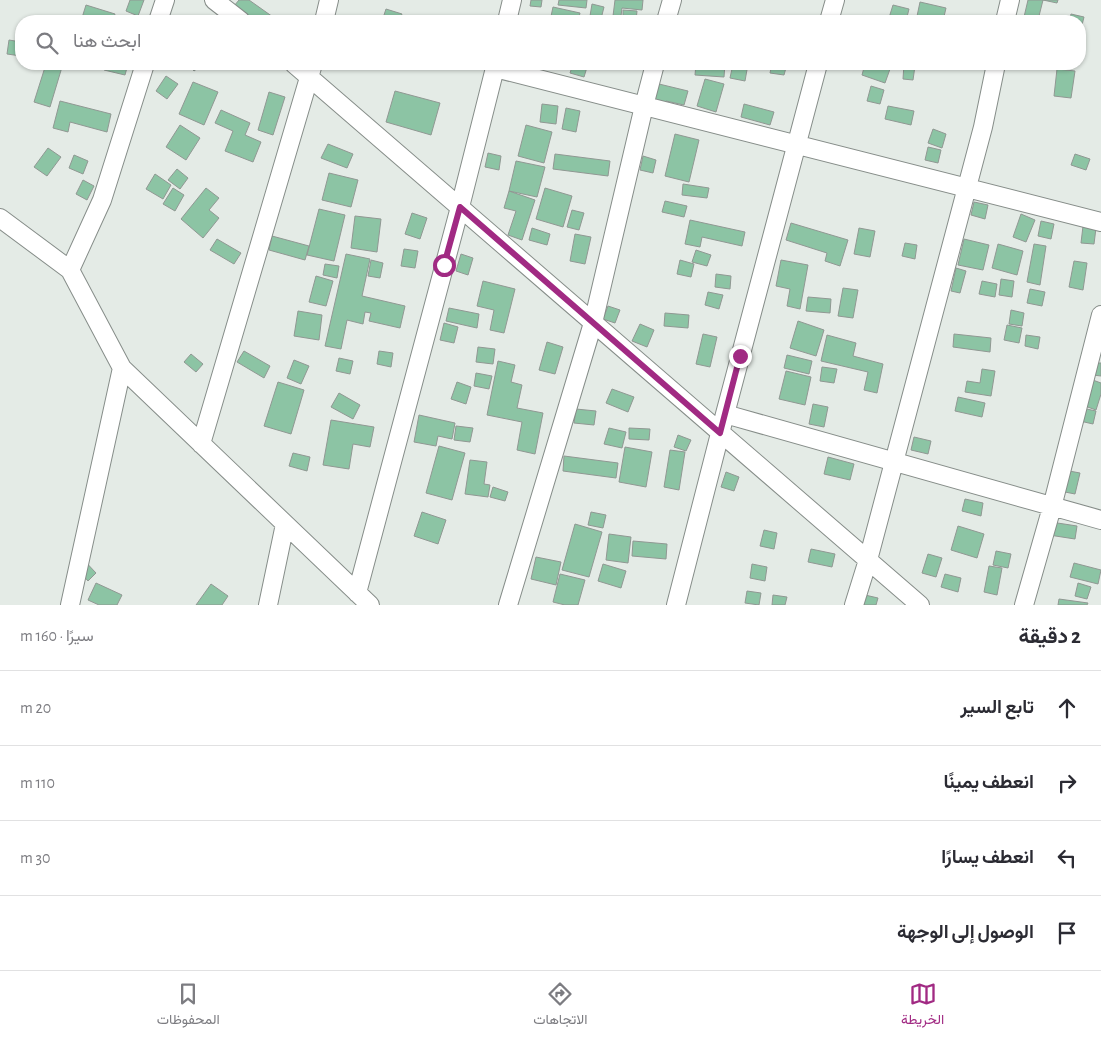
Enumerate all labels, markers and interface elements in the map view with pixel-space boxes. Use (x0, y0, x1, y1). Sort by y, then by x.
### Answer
search box (15, 15, 1086, 70)
icon: search (33, 29, 61, 57)
text: ابحث هنا (73, 32, 141, 51)
route start (433, 254, 456, 277)
route end (729, 345, 752, 368)
text: 2 دقيقة (1018, 626, 1081, 647)
text: سيرًا · 160 m (20, 628, 94, 644)
icon: ahead (1053, 694, 1081, 722)
text: تابع السير (960, 698, 1034, 717)
text: 20 m (20, 700, 51, 716)
icon: right (1053, 769, 1081, 797)
text: انعطف يمينًا (944, 773, 1034, 792)
text: 110 m (20, 775, 55, 791)
icon: left (1053, 844, 1081, 872)
text: انعطف يسارًا (941, 848, 1034, 867)
text: 30 m (20, 850, 51, 866)
icon: arrive (1053, 919, 1081, 947)
text: الوصول إلى الوجهة (897, 923, 1034, 942)
tab: المحفوظات (157, 980, 220, 1032)
tab: الاتجاهات (533, 980, 588, 1032)
tab: الخريطة (901, 980, 944, 1032)

